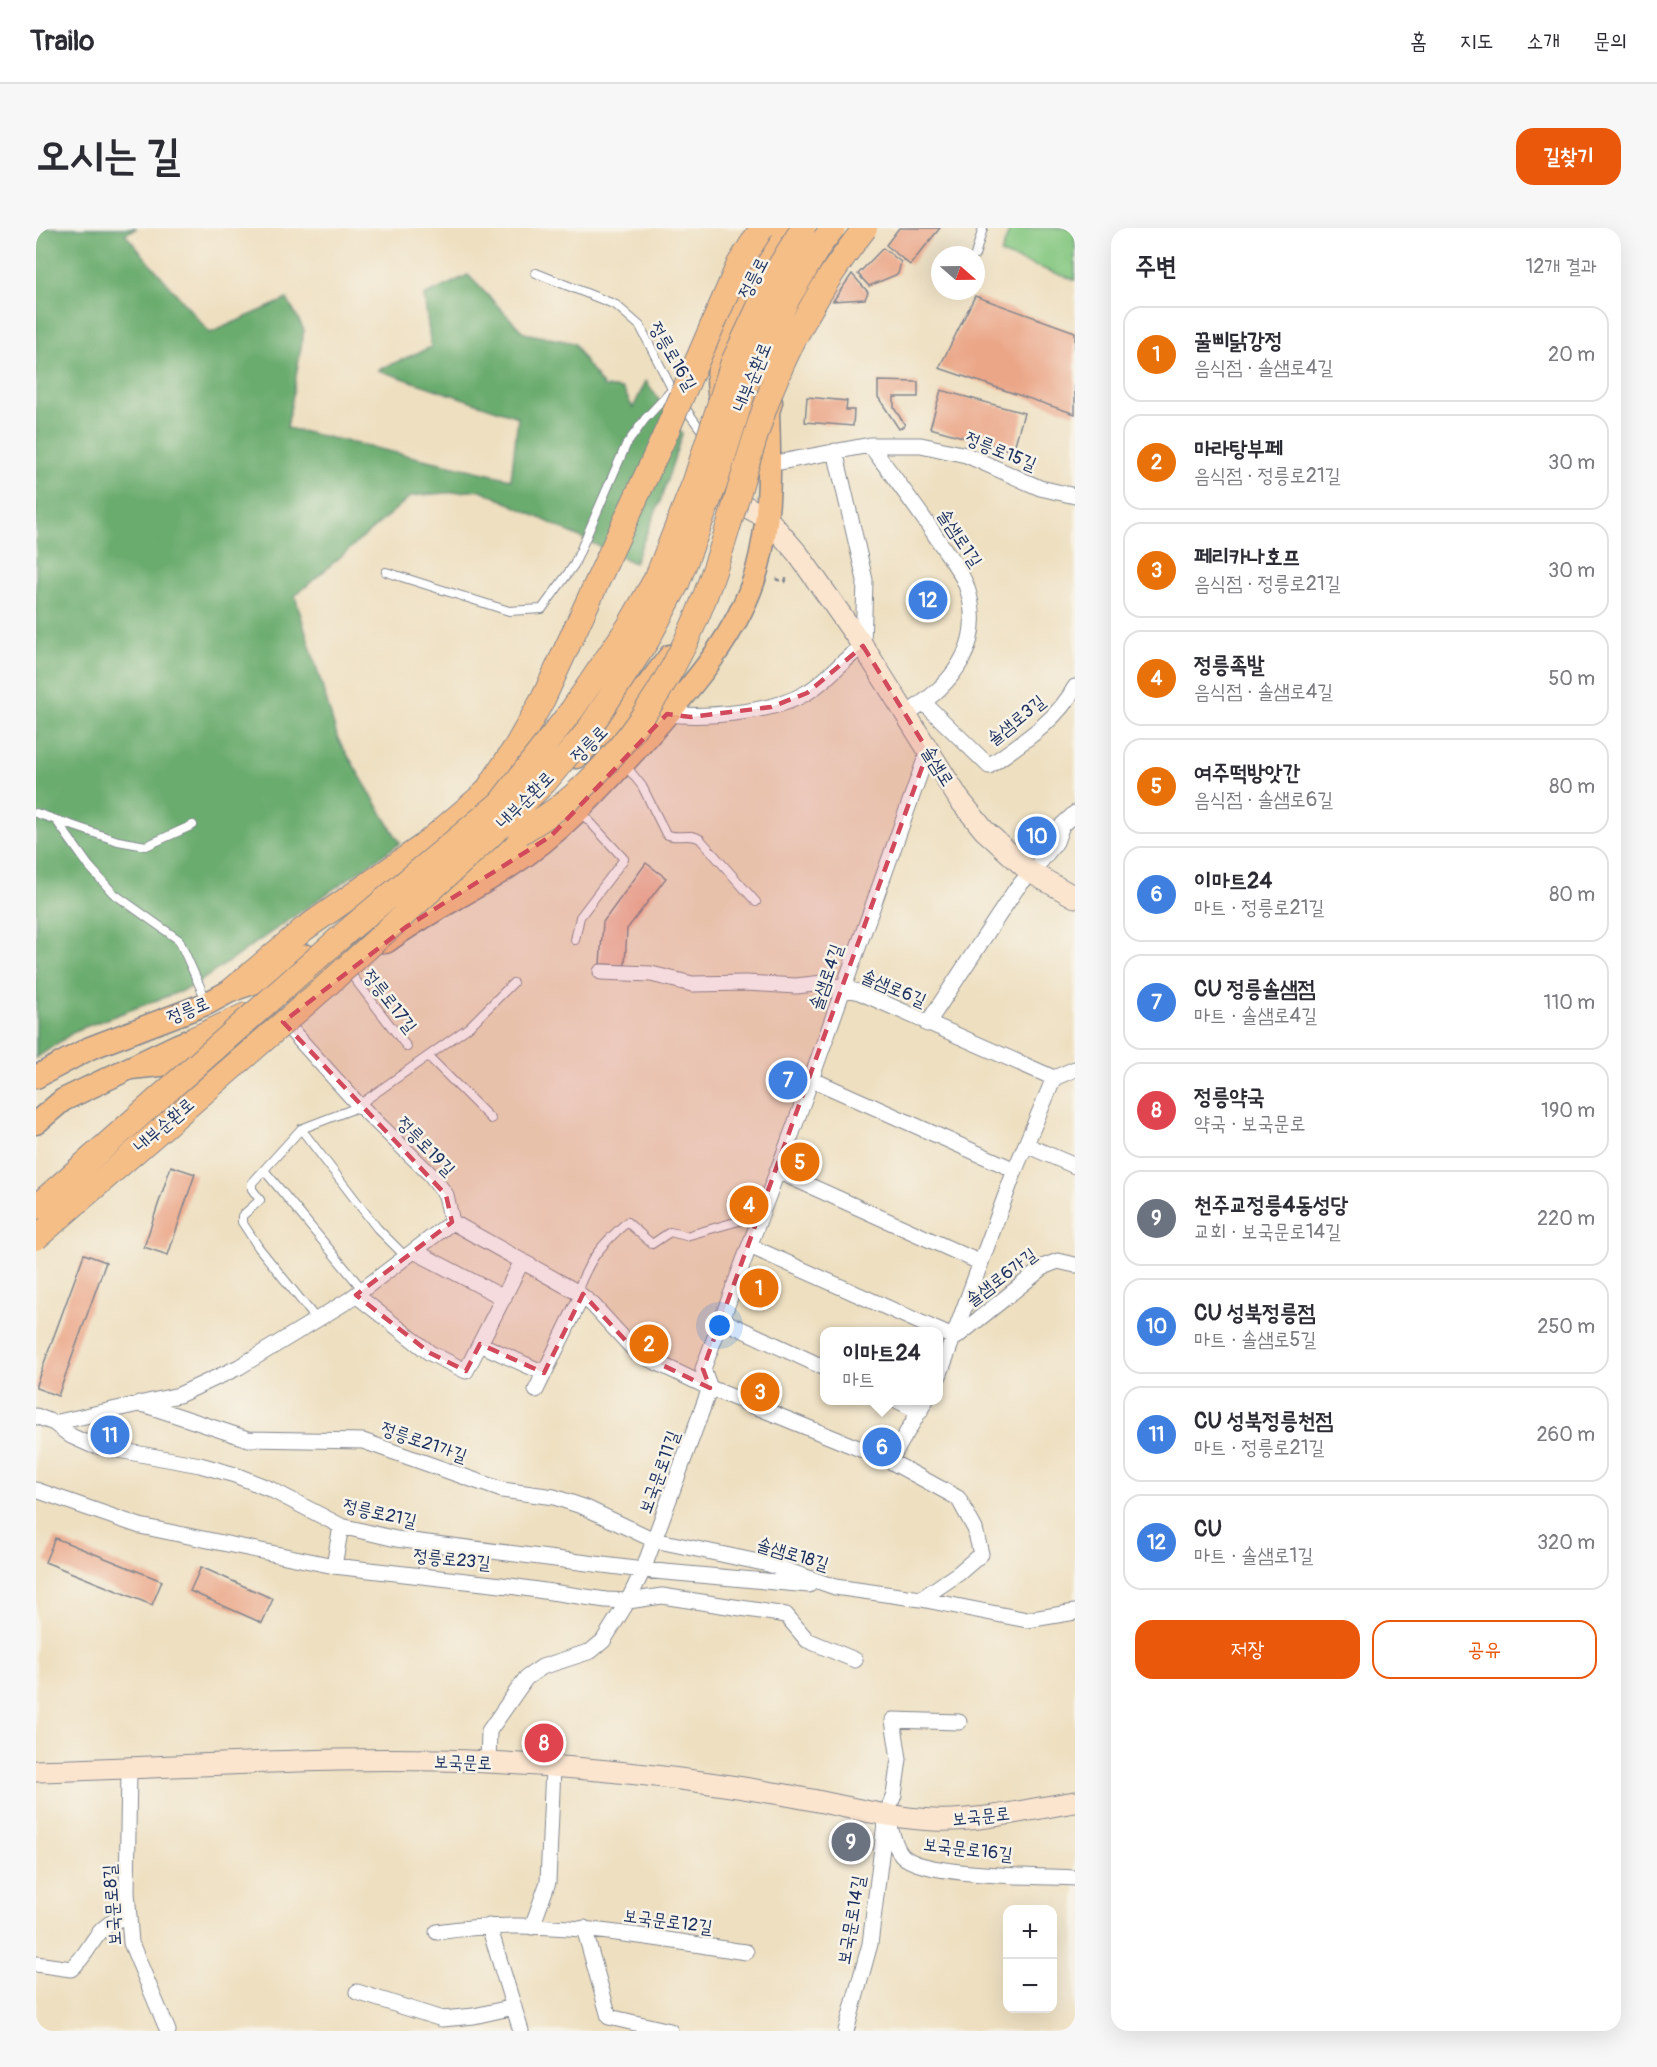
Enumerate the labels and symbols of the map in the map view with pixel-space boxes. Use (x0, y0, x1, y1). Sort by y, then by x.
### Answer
north arrow (931, 246, 985, 300)
street label: 정릉로 (733, 254, 774, 303)
street label: 정릉로16길 (644, 318, 702, 395)
street label: 내부순환로 (728, 339, 777, 415)
street label: 정릉로15길 (962, 427, 1040, 476)
street label: 솔샘로1길 (932, 505, 987, 572)
pin: 12 (908, 578, 948, 622)
street label: 솔샘로3길 (983, 690, 1050, 751)
street label: 정릉로 (566, 721, 613, 768)
street label: 솔샘로 (916, 742, 959, 791)
street label: 내부순환로 (492, 767, 559, 834)
pin: 10 (1018, 814, 1056, 858)
street label: 솔샘로4길 (804, 941, 849, 1013)
street label: 정릉로17길 (358, 965, 422, 1038)
street label: 솔샘로6길 (858, 965, 930, 1013)
street label: 정릉로 (164, 992, 213, 1029)
pin: 7 (768, 1058, 807, 1102)
street label: 내부순환로 (129, 1093, 199, 1158)
street label: 정릉로19길 (392, 1112, 460, 1181)
pin: 5 (780, 1140, 819, 1184)
pin: 4 (730, 1182, 768, 1228)
street label: 솔샘로6가길 (961, 1243, 1042, 1312)
pin: 1 (740, 1266, 778, 1310)
your location (705, 1311, 734, 1340)
pin: 2 (630, 1322, 668, 1366)
pin: 3 (740, 1370, 780, 1414)
pin: 11 (90, 1412, 130, 1458)
street label: 정릉로21가길 (378, 1417, 470, 1468)
pin: 6 (862, 1424, 902, 1470)
street label: 보국문로11길 (634, 1427, 685, 1517)
street label: 정릉로21길 (341, 1494, 420, 1533)
street label: 솔샘로18길 (754, 1533, 832, 1576)
street label: 정릉로23길 (412, 1544, 492, 1575)
pin: 8 (524, 1720, 564, 1766)
street label: 보국문로 (434, 1750, 492, 1775)
street label: 보국문로 (951, 1802, 1011, 1831)
pin: 9 (832, 1820, 870, 1864)
street label: 보국문로16길 (922, 1833, 1014, 1866)
street label: 보국문로8길 (98, 1863, 127, 1946)
street label: 보국문로14길 (832, 1873, 871, 1966)
street label: 보국문로12길 (622, 1904, 714, 1939)

